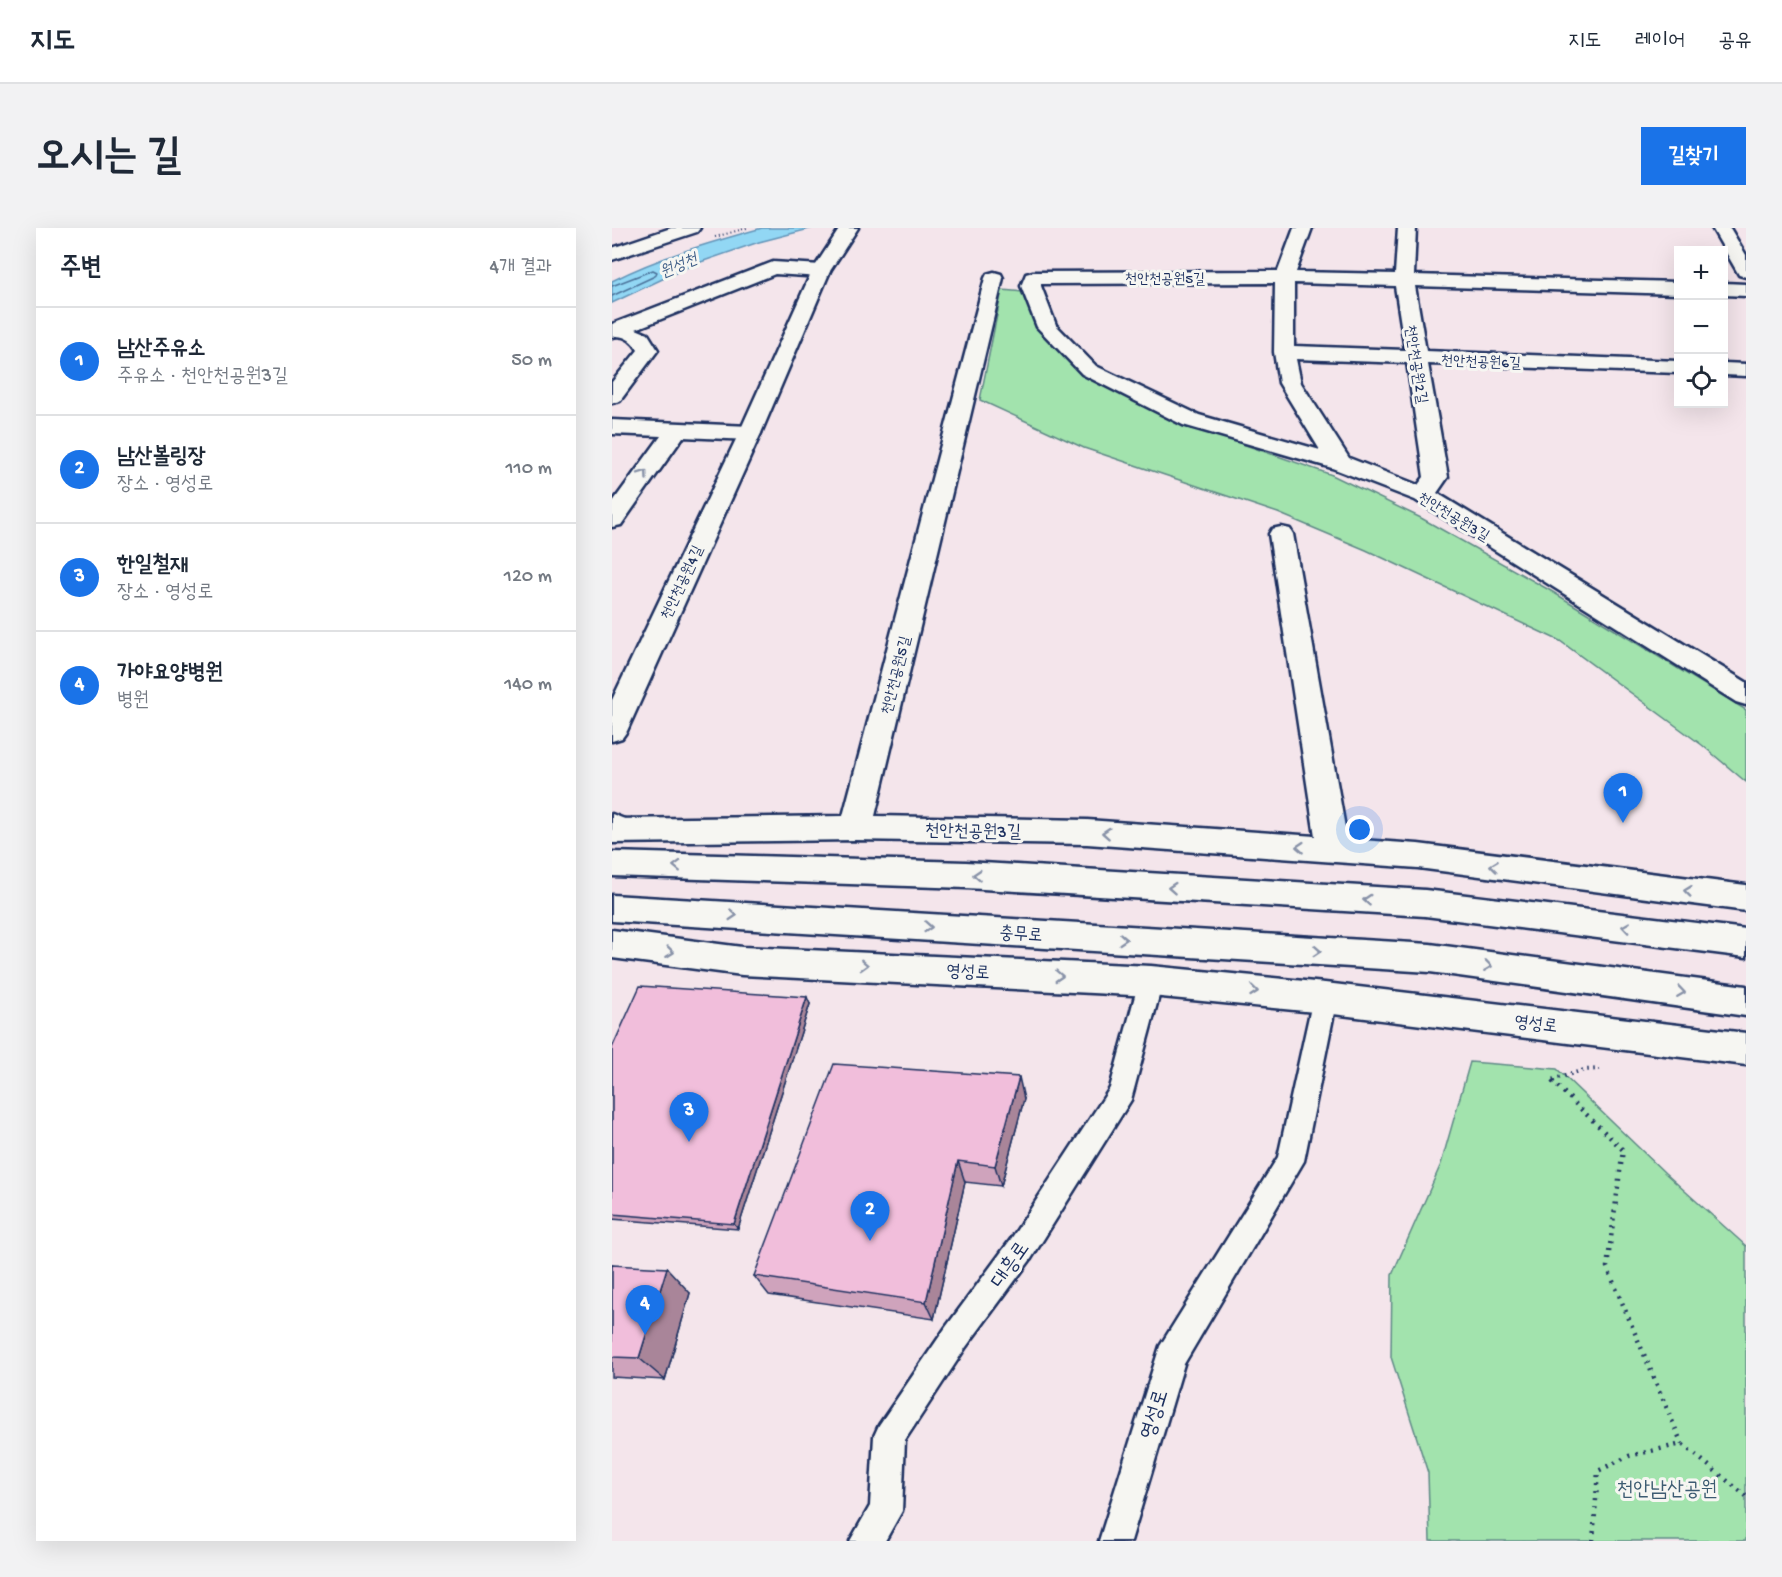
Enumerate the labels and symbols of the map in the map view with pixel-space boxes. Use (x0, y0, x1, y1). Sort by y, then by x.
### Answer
water label: 원성천 (658, 250, 703, 284)
street label: 천안천공원5길 (1125, 271, 1205, 289)
street label: 천안천공원2길 (1400, 324, 1430, 405)
street label: 천안천공원6길 (1441, 353, 1521, 373)
one-way arrow (637, 470, 648, 481)
street label: 천안천공원3길 (1414, 489, 1492, 546)
street label: 천안천공원4길 (658, 543, 708, 623)
street label: 천안천공원5길 (878, 634, 915, 717)
pin: 1 (1604, 774, 1642, 823)
your location (1345, 815, 1374, 844)
street label: 천안천공원3길 (925, 821, 1022, 844)
one-way arrow (1101, 827, 1110, 840)
one-way arrow (1296, 840, 1305, 853)
one-way arrow (673, 860, 682, 872)
one-way arrow (1490, 861, 1499, 873)
one-way arrow (973, 869, 982, 882)
one-way arrow (1167, 881, 1176, 894)
one-way arrow (1683, 885, 1692, 897)
one-way arrow (1362, 893, 1371, 906)
one-way arrow (729, 908, 738, 921)
one-way arrow (923, 920, 932, 933)
one-way arrow (1621, 921, 1630, 933)
street label: 충무로 (998, 924, 1043, 947)
one-way arrow (1118, 932, 1127, 945)
one-way arrow (1313, 944, 1322, 957)
one-way arrow (665, 945, 675, 957)
one-way arrow (860, 959, 869, 972)
one-way arrow (1483, 959, 1492, 971)
street label: 영성로 (946, 962, 990, 985)
one-way arrow (1055, 969, 1064, 982)
one-way arrow (1249, 984, 1258, 997)
one-way arrow (1676, 985, 1685, 997)
street label: 영성로 (1513, 1012, 1559, 1039)
pin: 3 (670, 1092, 709, 1142)
pin: 2 (850, 1192, 890, 1241)
street label: 대흥로 (986, 1237, 1037, 1294)
pin: 4 (626, 1286, 664, 1335)
street label: 영성로 (1137, 1387, 1176, 1443)
park label: 천안남산공원 (1616, 1479, 1718, 1504)

